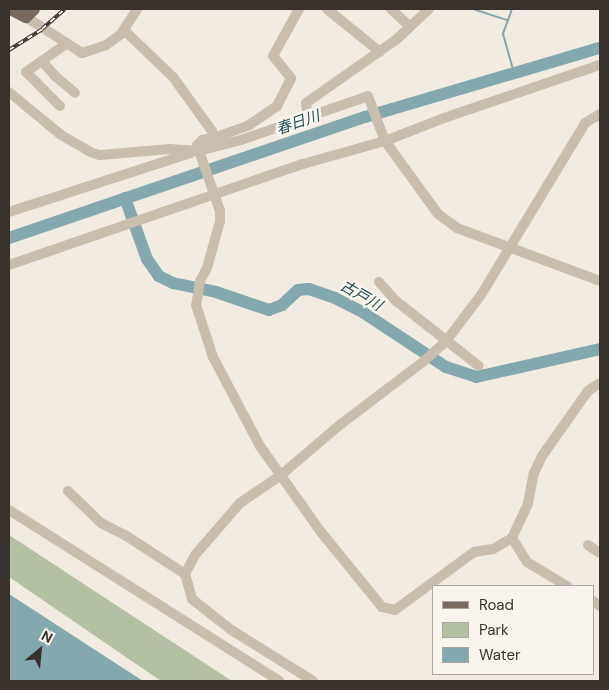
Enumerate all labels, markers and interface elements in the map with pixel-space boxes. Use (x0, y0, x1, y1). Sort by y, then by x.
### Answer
water label: 春日川 (274, 107, 322, 139)
water label: 古戸川 (337, 277, 385, 315)
legend (432, 585, 594, 675)
text: Road (479, 595, 514, 615)
text: Park (479, 620, 509, 640)
north arrow (15, 625, 65, 675)
text: N (38, 626, 56, 647)
text: Water (479, 645, 520, 665)

